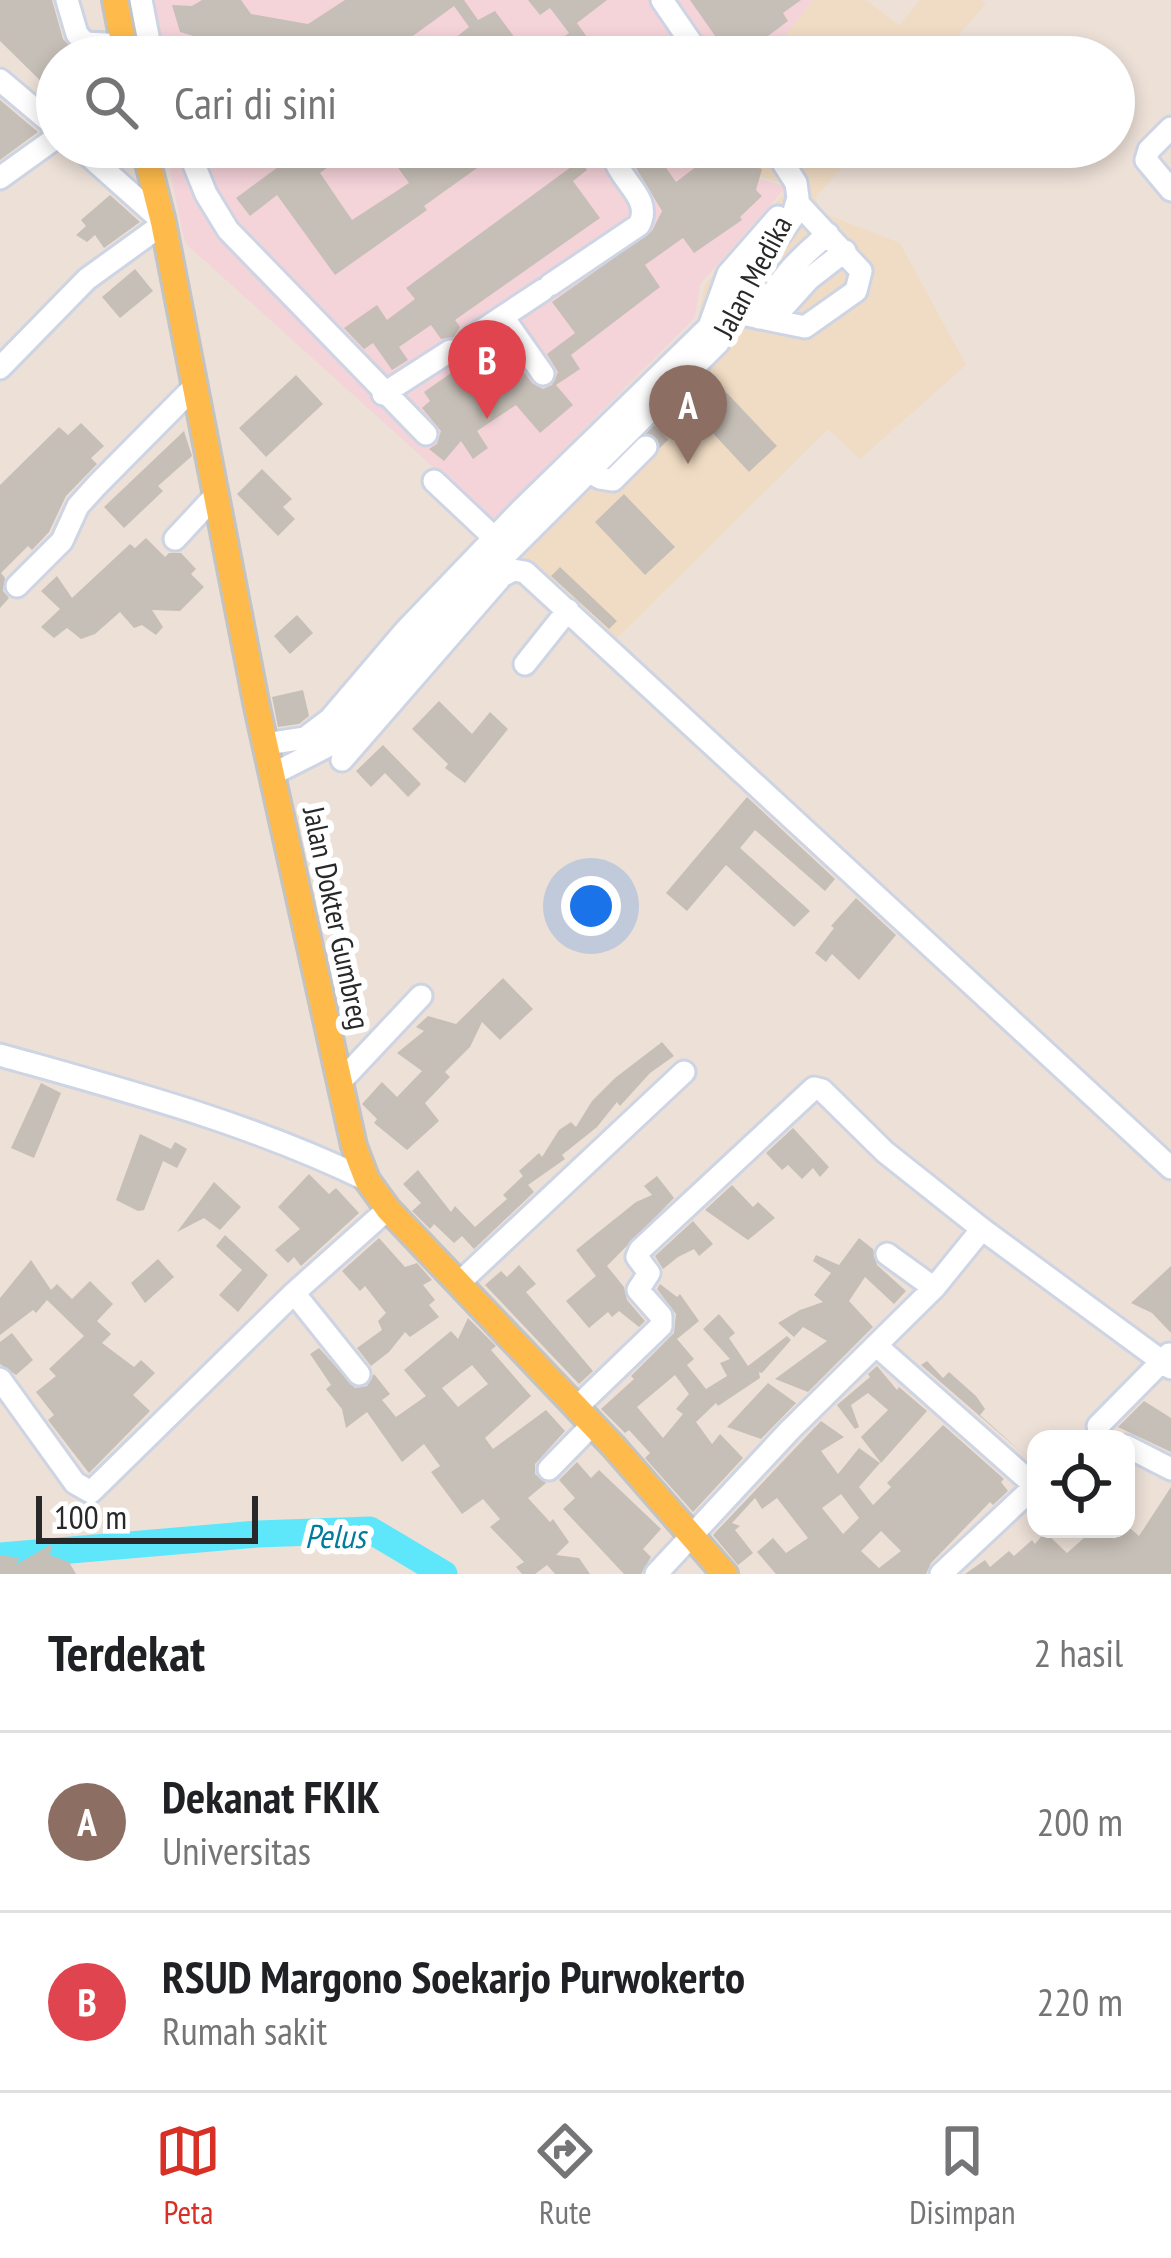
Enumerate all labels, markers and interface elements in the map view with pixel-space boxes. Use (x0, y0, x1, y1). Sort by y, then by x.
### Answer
search box (36, 36, 1135, 168)
icon: search (78, 69, 144, 135)
text: Cari di sini (174, 73, 337, 131)
street label: Jalan Medika (703, 209, 800, 345)
pin: B (448, 320, 526, 419)
pin: A (649, 365, 727, 464)
street label: Jalan Dokter Gumbreg (295, 802, 380, 1033)
your location (561, 876, 621, 936)
map controls (1027, 1430, 1135, 1538)
button: locate (1027, 1430, 1135, 1538)
scale bar (36, 1490, 258, 1543)
text: 100 m (54, 1495, 127, 1538)
water label: Pelus (305, 1514, 368, 1557)
text: Terdekat (48, 1619, 205, 1685)
text: 2 hasil (1034, 1627, 1123, 1678)
text: Dekanat FKIK (162, 1767, 380, 1825)
text: A (77, 1796, 97, 1847)
text: 200 m (1037, 1796, 1123, 1847)
text: Universitas (162, 1825, 311, 1876)
text: RSUD Margono Soekarjo Purwokerto (162, 1947, 745, 2005)
text: B (77, 1976, 97, 2027)
text: 220 m (1037, 1976, 1123, 2027)
text: Rumah sakit (162, 2005, 327, 2056)
tab: Peta (155, 2118, 221, 2233)
tab: Rute (532, 2118, 598, 2233)
tab: Disimpan (909, 2118, 1016, 2233)

